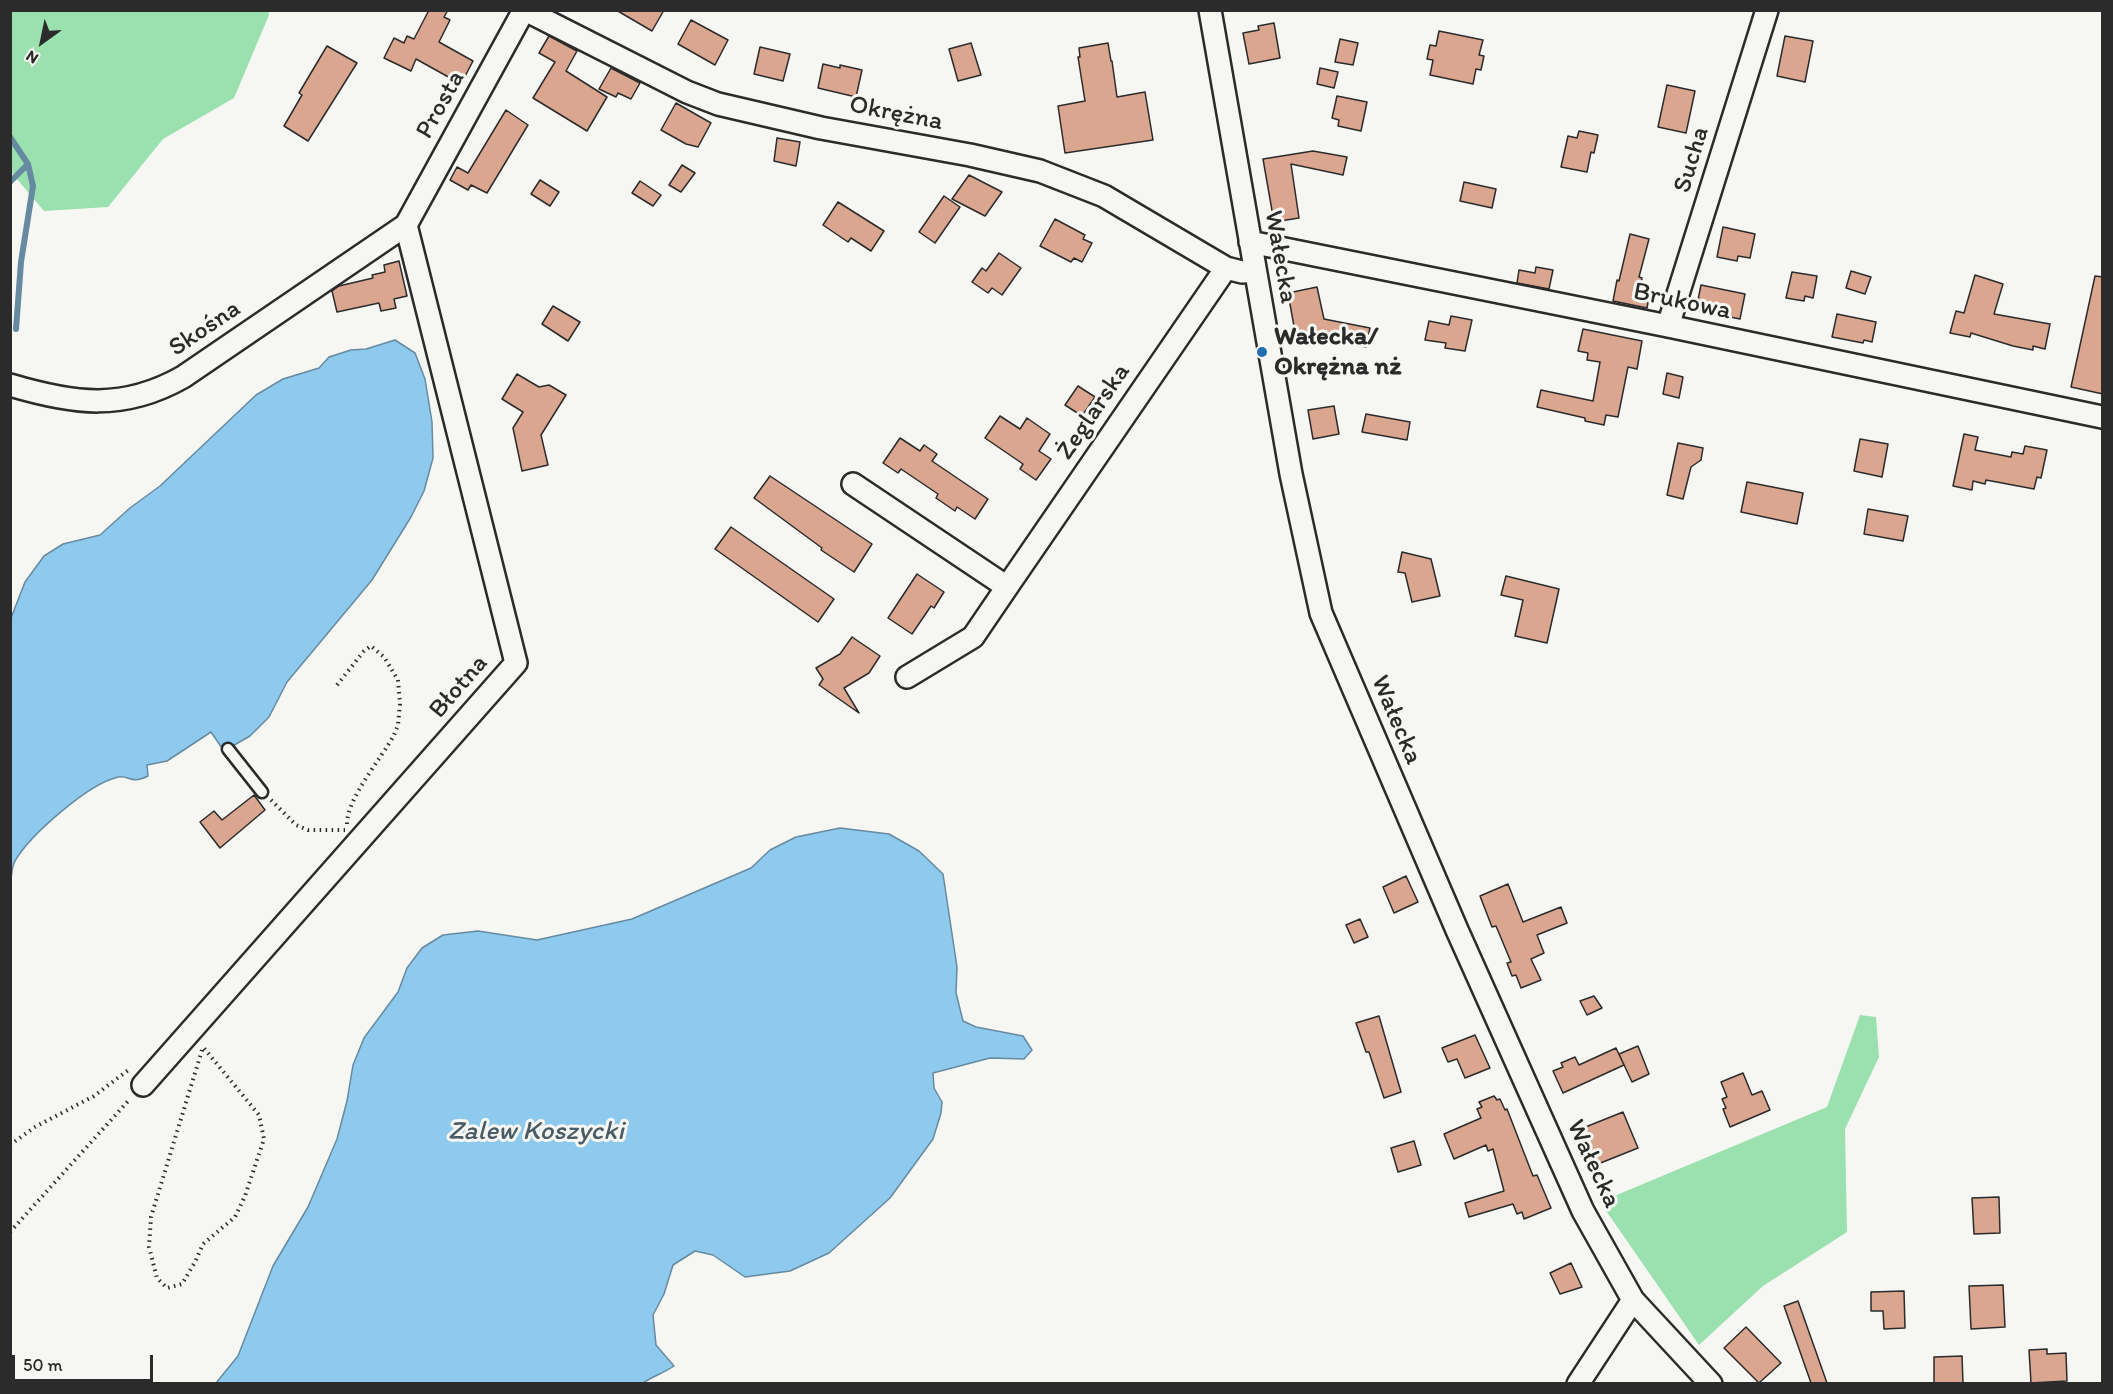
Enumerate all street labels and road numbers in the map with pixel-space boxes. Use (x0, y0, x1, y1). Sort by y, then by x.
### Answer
street label: Prosta (410, 66, 472, 144)
street label: Okrężna (847, 90, 945, 138)
street label: Sucha (1667, 123, 1717, 197)
street label: Wałecka (1257, 208, 1303, 306)
street label: Brukowa (1630, 276, 1734, 328)
street label: Skośna (163, 294, 247, 364)
street label: Żeglarska (1050, 358, 1138, 466)
street label: Błotna (423, 649, 495, 725)
street label: Wałecka (1363, 671, 1429, 769)
street label: Wałecka (1559, 1115, 1627, 1213)

